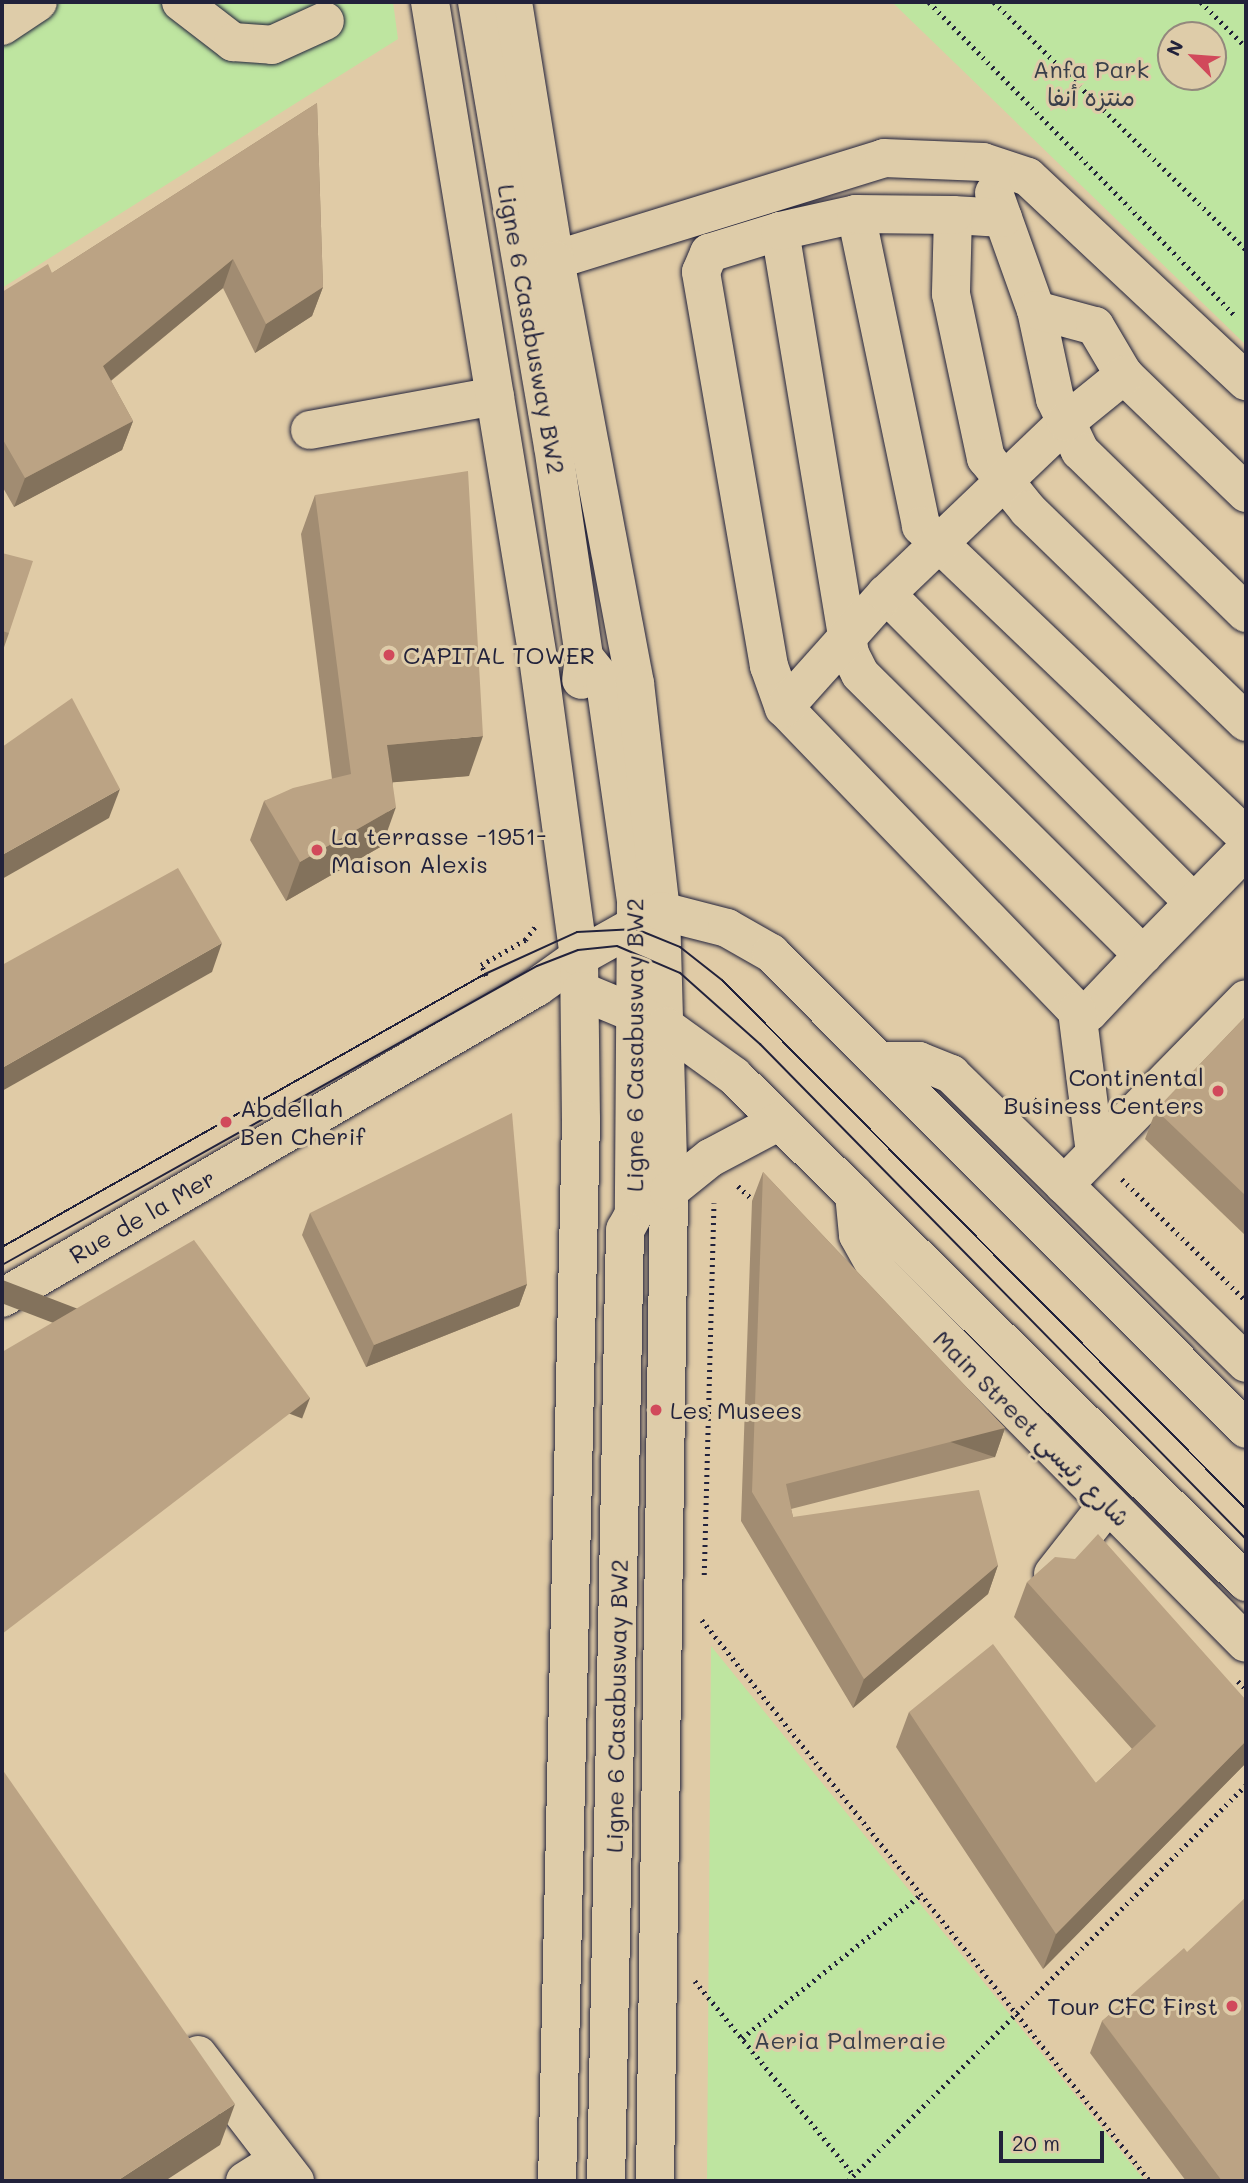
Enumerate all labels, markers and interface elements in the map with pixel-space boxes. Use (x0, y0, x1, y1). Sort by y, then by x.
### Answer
north arrow (1157, 21, 1227, 91)
text: N (1160, 36, 1189, 60)
park label: Anfa Park منتزه أنفا (1033, 55, 1149, 111)
street label: Ligne 6 Casabusway BW2 (492, 182, 572, 476)
place label: CAPITAL TOWER (403, 641, 595, 669)
marker: CAPITAL TOWER (381, 647, 397, 663)
place label: La terrasse -1951- Maison Alexis (331, 822, 546, 878)
marker: La terrasse -1951- Maison Alexis (309, 842, 325, 858)
street label: Ligne 6 Casabusway BW2 (620, 898, 648, 1192)
place label: Continental Business Centers (1003, 1063, 1204, 1119)
marker: Continental Business Centers (1210, 1083, 1226, 1099)
place label: Abdellah Ben Cherif (240, 1094, 365, 1150)
marker: Abdellah Ben Cherif (218, 1114, 234, 1130)
street label: Rue de la Mer (64, 1163, 220, 1269)
street label: Main Street شارع رئيسي (928, 1324, 1136, 1532)
place label: Les Musees (670, 1396, 802, 1424)
marker: Les Musees (648, 1402, 664, 1418)
street label: Ligne 6 Casabusway BW2 (599, 1559, 633, 1853)
place label: Tour CFC First (1047, 1992, 1218, 2020)
marker: Tour CFC First (1224, 1998, 1240, 2014)
park label: Aeria Palmeraie (754, 2026, 946, 2054)
scale bar (1003, 2116, 1108, 2160)
text: 20 m (1012, 2129, 1060, 2156)

